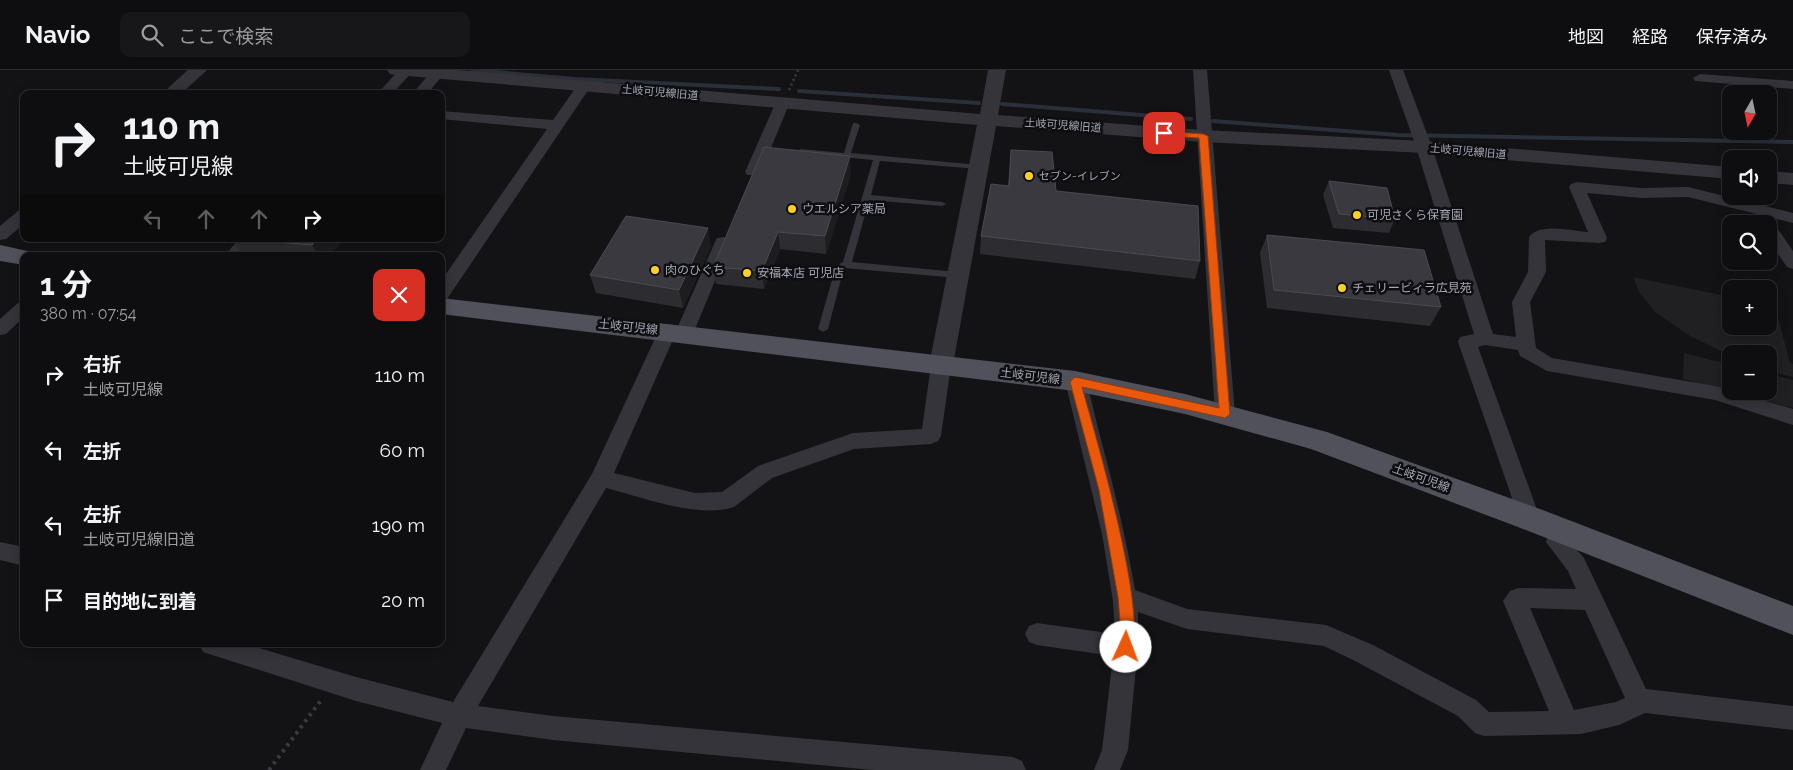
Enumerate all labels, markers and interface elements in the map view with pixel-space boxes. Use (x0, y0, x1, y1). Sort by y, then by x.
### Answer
search box (120, 12, 470, 57)
text: Navio (25, 20, 90, 49)
icon: search (138, 21, 166, 49)
text: ここで検索 (178, 25, 273, 47)
text: 地図 (1568, 26, 1604, 47)
text: 経路 (1632, 26, 1668, 47)
text: 保存済み (1696, 26, 1768, 47)
street label: 土岐可児線旧道 (621, 83, 699, 102)
north arrow (1722, 85, 1778, 140)
map controls (1722, 85, 1777, 400)
text: 110 m (123, 106, 220, 147)
icon: right (40, 110, 105, 175)
pin (1143, 112, 1185, 154)
street label: 土岐可児線旧道 (1024, 116, 1102, 135)
icon: arrive (1150, 119, 1178, 147)
street label: 土岐可児線旧道 (1429, 142, 1507, 161)
button: sound (1722, 150, 1777, 205)
text: 土岐可児線 (123, 153, 233, 179)
marker: セブン-イレブン (1023, 170, 1035, 182)
place label: セブン-イレブン (1039, 170, 1121, 183)
place label: ウエルシア薬局 (802, 202, 886, 216)
marker: ウエルシア薬局 (786, 203, 798, 215)
icon: left (139, 205, 167, 233)
icon: ahead (192, 205, 220, 233)
icon: ahead (245, 205, 273, 233)
icon: right (298, 205, 326, 233)
place label: 可児さくら保育園 (1367, 208, 1463, 222)
marker: 可児さくら保育園 (1351, 209, 1363, 221)
button: search (1722, 215, 1777, 270)
place label: 肉のひぐち (665, 263, 725, 277)
marker: 肉のひぐち (649, 264, 661, 276)
place label: 安福本店 可児店 (757, 266, 844, 280)
text: 1 分 (40, 267, 92, 302)
marker: 安福本店 可児店 (741, 267, 753, 279)
button: close (373, 269, 425, 321)
button: + (1722, 280, 1777, 335)
place label: チェリービィラ広見苑 (1352, 281, 1472, 295)
marker: チェリービィラ広見苑 (1336, 282, 1348, 294)
text: 380 m · 07:54 (40, 304, 137, 323)
street label: 土岐可児線 (597, 317, 659, 337)
button: − (1722, 345, 1777, 400)
text: 右折 (83, 353, 121, 375)
icon: right (40, 361, 68, 389)
text: 110 m (375, 364, 425, 386)
street label: 土岐可児線 (999, 365, 1061, 387)
text: 土岐可児線 (83, 380, 163, 399)
icon: left (40, 436, 68, 464)
text: 60 m (380, 439, 425, 461)
text: 左折 (83, 440, 121, 462)
street label: 土岐可児線 (1390, 461, 1452, 495)
text: 左折 (83, 503, 121, 525)
icon: left (40, 511, 68, 539)
text: 190 m (372, 514, 425, 536)
text: 土岐可児線旧道 (83, 530, 195, 549)
icon: arrive (40, 586, 68, 614)
text: 20 m (381, 589, 425, 611)
text: 目的地に到着 (83, 590, 197, 612)
position arrow (1099, 620, 1151, 672)

